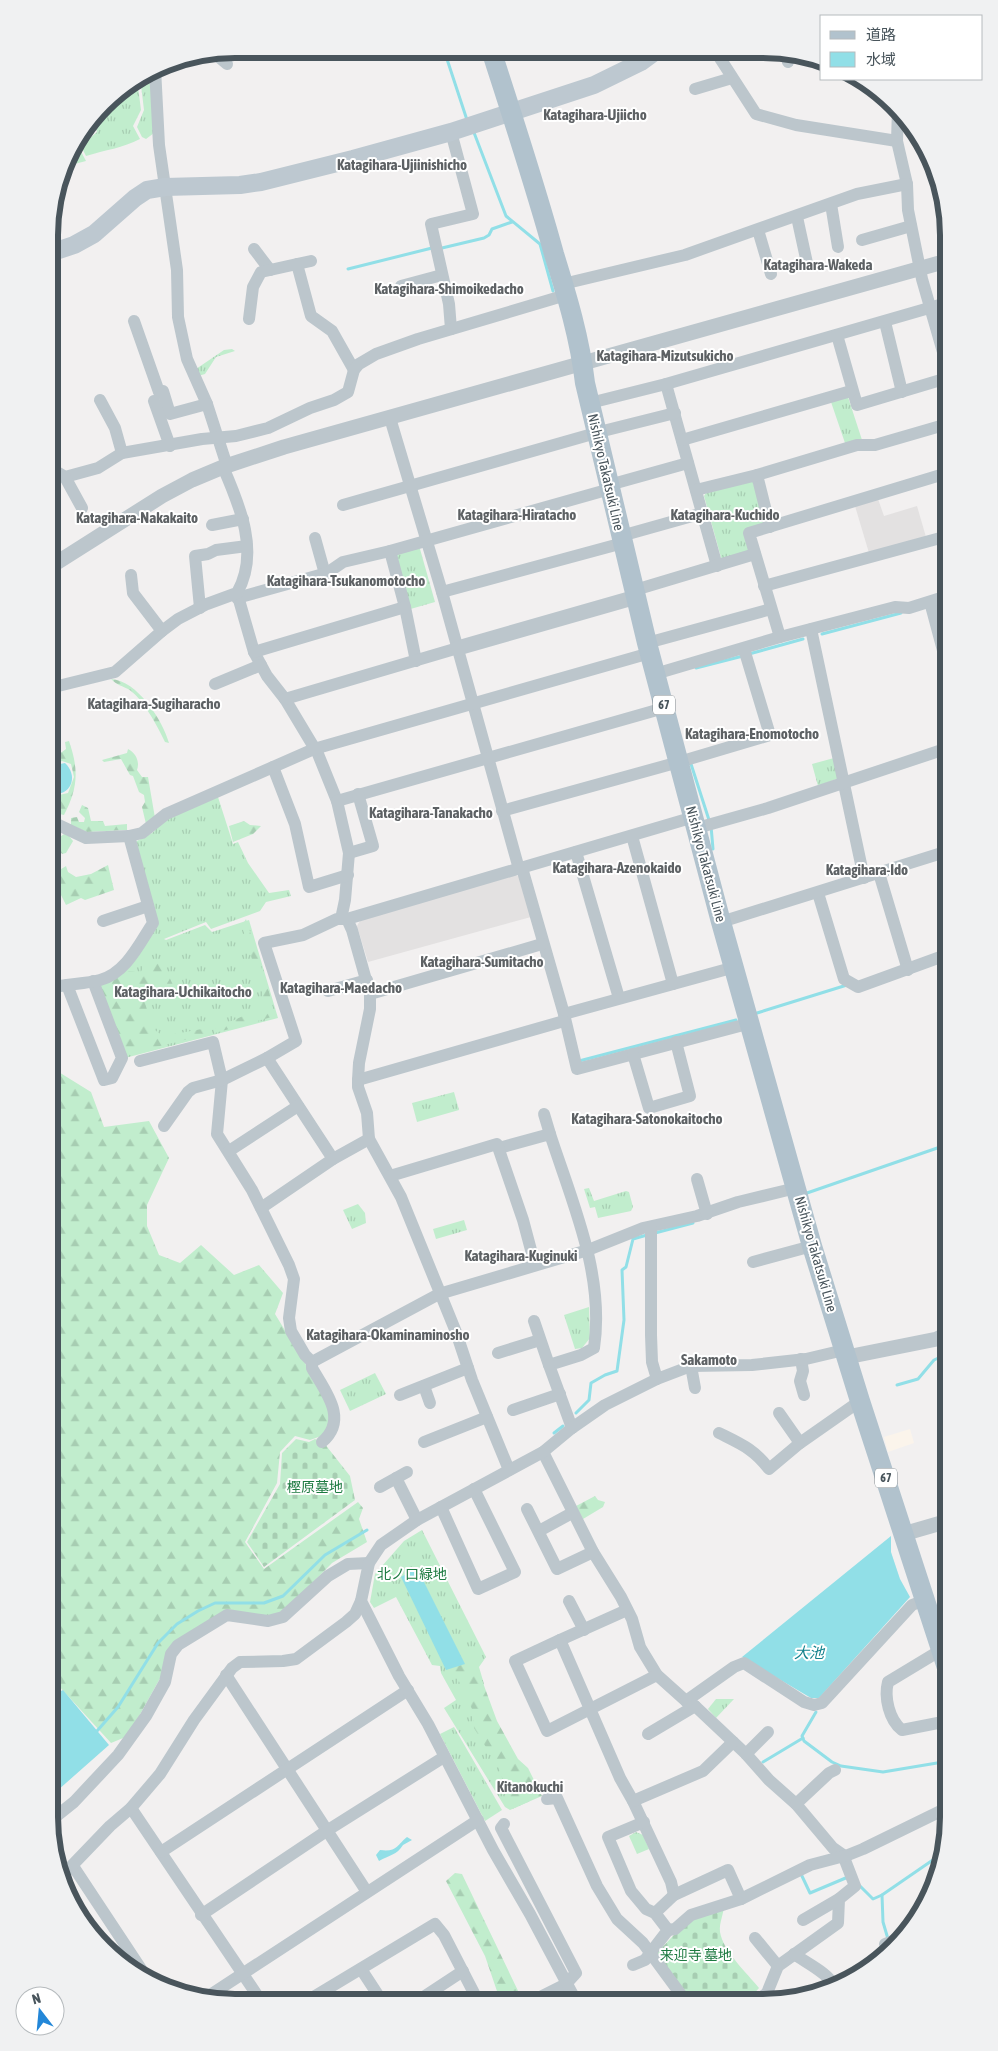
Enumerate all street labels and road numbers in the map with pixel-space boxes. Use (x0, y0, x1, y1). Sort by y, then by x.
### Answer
street label: Nishikyo Takatsuki Line (585, 412, 627, 532)
road number: 67 (653, 696, 675, 714)
street label: Nishikyo Takatsuki Line (683, 804, 729, 924)
street label: Nishikyo Takatsuki Line (792, 1194, 840, 1314)
road number: 67 (875, 1469, 897, 1488)

